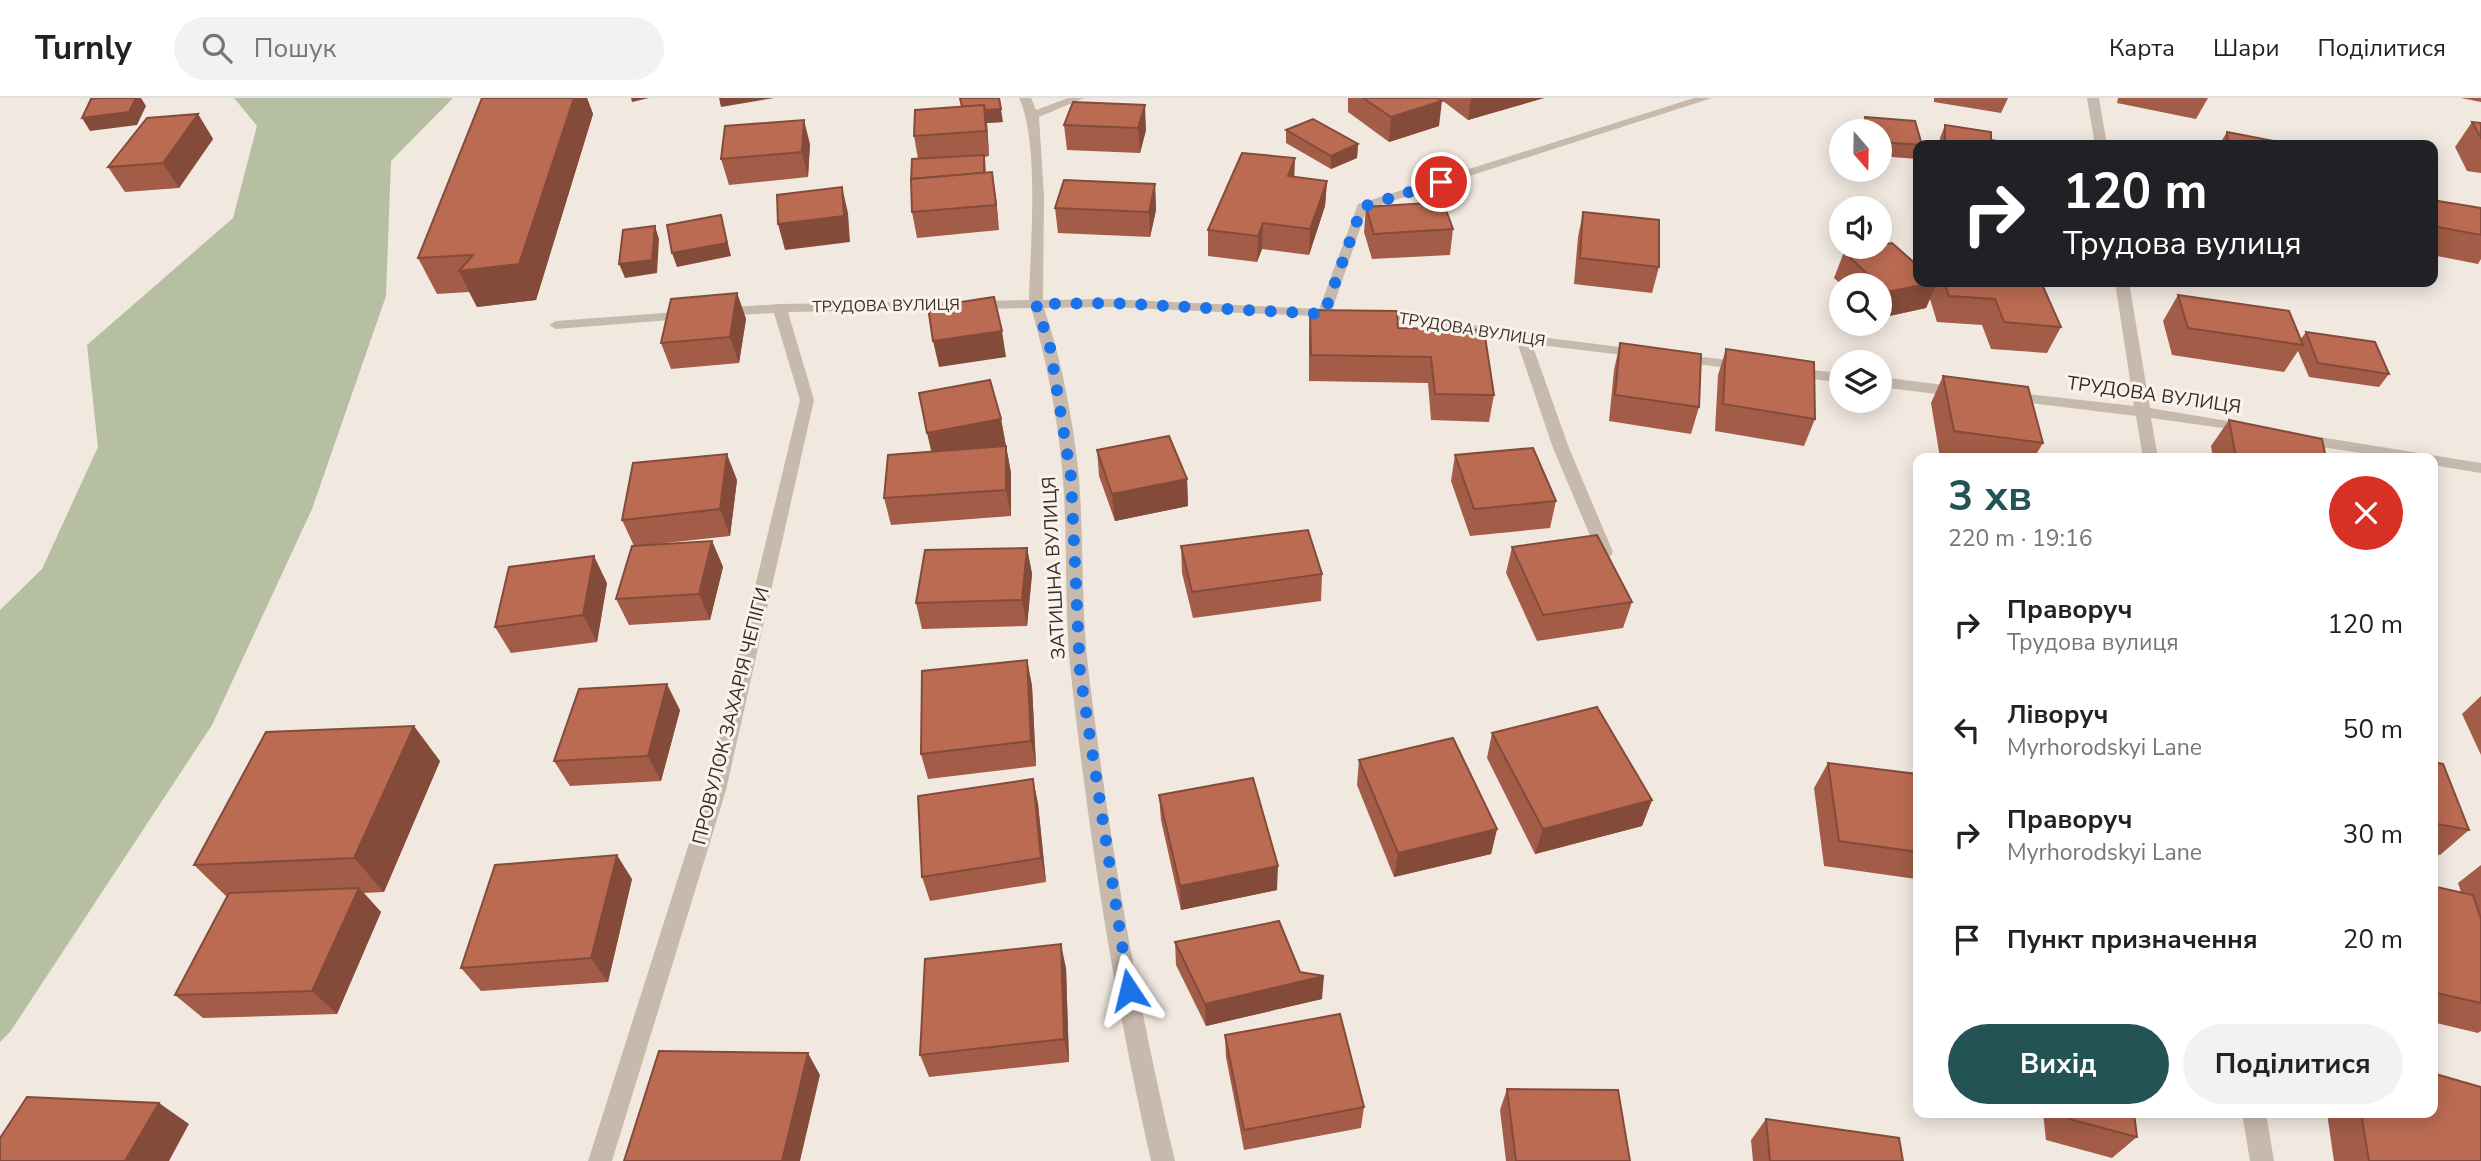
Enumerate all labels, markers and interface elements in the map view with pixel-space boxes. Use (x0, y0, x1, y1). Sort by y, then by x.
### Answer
search box (174, 17, 664, 80)
text: Turnly (35, 26, 132, 71)
icon: search (198, 29, 236, 67)
text: Пошук (254, 31, 336, 66)
text: Карта (2109, 32, 2175, 64)
text: Шари (2213, 32, 2280, 64)
text: Поділитися (2318, 32, 2446, 64)
north arrow (1829, 119, 1892, 182)
map controls (1829, 119, 1892, 413)
pin (1411, 152, 1471, 212)
text: 120 m (2063, 158, 2207, 225)
icon: arrive (1422, 163, 1460, 201)
icon: right (1948, 168, 2039, 259)
button: sound (1829, 196, 1892, 259)
text: Трудова вулиця (2063, 222, 2302, 265)
button: search (1829, 273, 1892, 336)
street label: ТРУДОВА ВУЛИЦЯ (812, 294, 960, 318)
street label: ТРУДОВА ВУЛИЦЯ (1397, 308, 1547, 352)
button: layers (1829, 350, 1892, 413)
street label: ТРУДОВА ВУЛИЦЯ (2065, 370, 2243, 420)
text: 3 хв (1948, 468, 2032, 525)
street label: ЗАТИШНА ВУЛИЦЯ (1036, 476, 1072, 660)
button: close (2329, 476, 2403, 550)
text: 220 m · 19:16 (1948, 523, 2093, 554)
street label: ПРОВУЛОК ЗАХАРІЯ ЧЕПІГИ (686, 585, 776, 847)
text: Праворуч (2007, 592, 2132, 627)
icon: right (1948, 606, 1986, 644)
text: 120 m (2327, 607, 2403, 642)
text: Трудова вулиця (2007, 627, 2179, 658)
text: Ліворуч (2007, 697, 2108, 732)
icon: left (1948, 711, 1986, 749)
text: 50 m (2343, 712, 2403, 747)
text: Myrhorodskyi Lane (2007, 732, 2202, 763)
text: Праворуч (2007, 802, 2132, 837)
icon: right (1948, 816, 1986, 854)
text: 30 m (2343, 817, 2403, 852)
text: Myrhorodskyi Lane (2007, 837, 2202, 868)
icon: arrive (1948, 921, 1986, 959)
text: Пункт призначення (2007, 922, 2258, 957)
text: 20 m (2343, 922, 2403, 957)
position arrow (1092, 953, 1166, 1027)
button: Вихід (1948, 1024, 2169, 1104)
button: Поділитися (2183, 1024, 2403, 1104)

